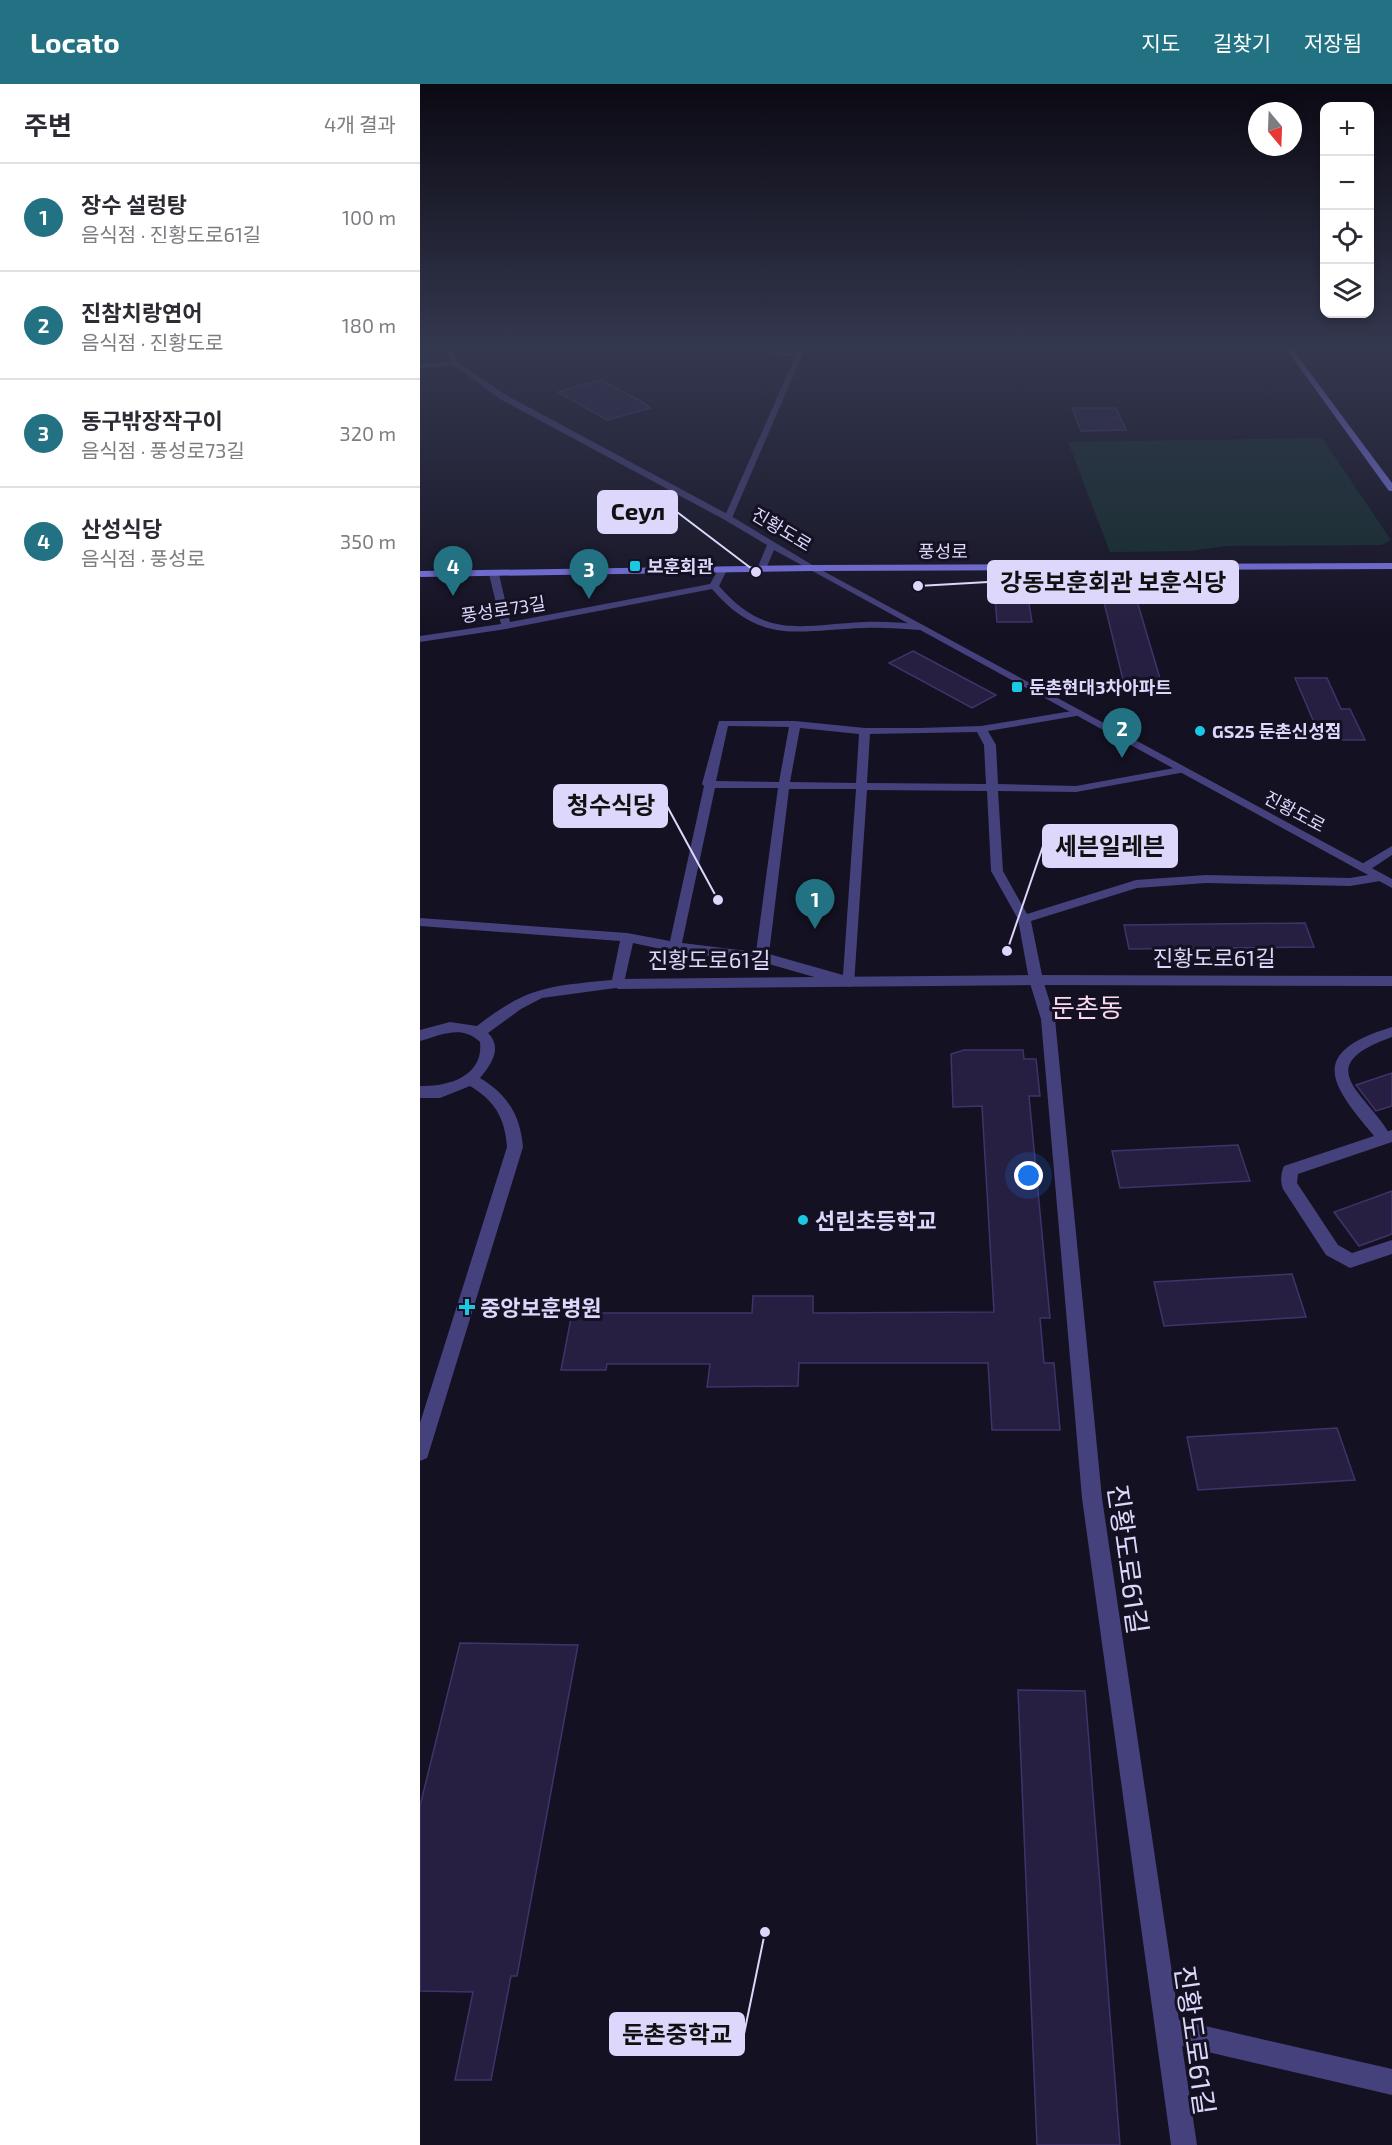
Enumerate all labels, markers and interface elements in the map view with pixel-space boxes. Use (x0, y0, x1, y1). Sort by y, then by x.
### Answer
text: Locato (30, 25, 120, 59)
text: 지도 (1141, 30, 1180, 55)
text: 길찾기 (1213, 30, 1271, 55)
text: 저장됨 (1304, 30, 1362, 55)
north arrow (1248, 102, 1302, 156)
map controls (1320, 102, 1374, 318)
button: + (1320, 102, 1374, 156)
text: 주변 (24, 109, 72, 140)
text: 4개 결과 (324, 112, 396, 136)
button: − (1320, 156, 1374, 210)
text: 장수 설렁탕 (81, 191, 187, 217)
text: 1 (39, 205, 48, 229)
text: 100 m (342, 205, 396, 229)
button: locate (1320, 210, 1374, 264)
text: 음식점 · 진황도로61길 (81, 222, 261, 246)
button: layers (1320, 264, 1374, 318)
text: 진참치랑연어 (81, 299, 202, 325)
text: 2 (38, 313, 49, 337)
text: 180 m (342, 313, 396, 337)
text: 음식점 · 진황도로 (81, 330, 223, 354)
text: 동구밖장작구이 (81, 407, 223, 433)
text: 3 (38, 421, 49, 445)
text: 320 m (340, 421, 396, 445)
text: 음식점 · 풍성로73길 (81, 438, 245, 462)
callout: Сеул (598, 491, 677, 533)
text: Сеул (611, 496, 665, 525)
street label: 진황도로 (748, 503, 816, 555)
text: 산성식당 (81, 515, 162, 541)
text: 4 (37, 529, 50, 553)
text: 350 m (340, 529, 396, 553)
street label: 풍성로 (918, 540, 968, 562)
text: 음식점 · 풍성로 (81, 546, 205, 570)
pin: 4 (434, 546, 472, 596)
pin: 3 (570, 550, 608, 599)
place label: 보훈회관 (647, 555, 714, 577)
marker: 보훈회관 (628, 559, 642, 573)
callout: 강동보훈회관 보훈식당 (988, 561, 1238, 603)
text: 강동보훈회관 보훈식당 (1000, 567, 1226, 596)
street label: 풍성로73길 (459, 591, 547, 627)
place label: 둔촌현대3차아파트 (1029, 676, 1172, 698)
marker: 둔촌현대3차아파트 (1010, 680, 1024, 694)
pin: 2 (1102, 708, 1142, 758)
place label: GS25 둔촌신성점 (1212, 720, 1341, 742)
marker: GS25 둔촌신성점 (1193, 724, 1207, 738)
callout: 청수식당 (554, 785, 667, 827)
street label: 진황도로 (1261, 786, 1329, 836)
text: 청수식당 (567, 790, 655, 819)
callout: 세븐일레븐 (1043, 825, 1177, 867)
text: 세븐일레븐 (1055, 831, 1165, 860)
pin: 1 (796, 880, 834, 929)
street label: 진황도로61길 (1153, 944, 1275, 970)
street label: 진황도로61길 (648, 946, 770, 972)
district label: 둔촌동 (1051, 991, 1123, 1022)
your location (1014, 1161, 1043, 1190)
place label: 선린초등학교 (815, 1207, 936, 1233)
marker: 선린초등학교 (796, 1213, 810, 1227)
place label: 중앙보훈병원 (480, 1294, 601, 1320)
marker: 중앙보훈병원 (458, 1298, 476, 1316)
street label: 진황도로61길 (1103, 1482, 1155, 1636)
street label: 진황도로61길 (1170, 1963, 1222, 2117)
callout: 둔촌중학교 (610, 2013, 744, 2055)
text: 둔촌중학교 (622, 2019, 732, 2048)

